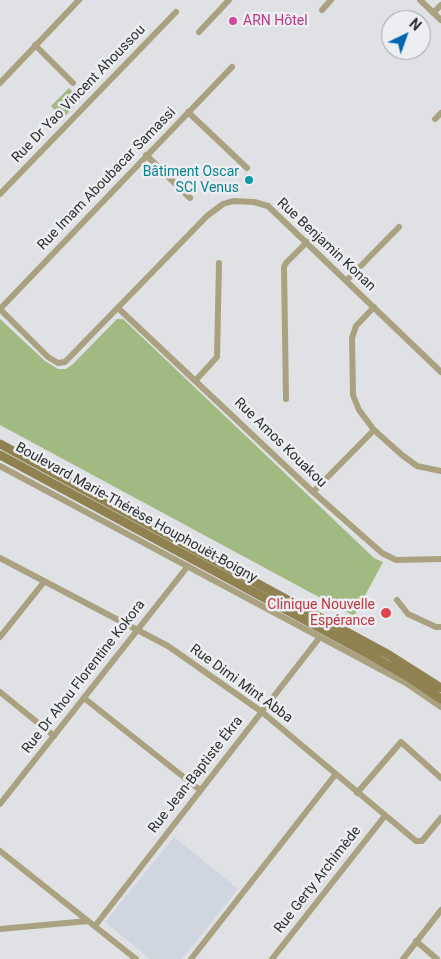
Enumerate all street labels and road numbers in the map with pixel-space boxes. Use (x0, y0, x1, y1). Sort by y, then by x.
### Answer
street label: Rue Dr Yao Vincent Ahoussou (9, 22, 149, 166)
street label: Rue Imam Aboubacar Samassi (34, 104, 180, 254)
street label: Rue Benjamin Konan (273, 195, 379, 295)
street label: Rue Amos Kouakou (230, 395, 330, 491)
street label: Boulevard Marie-Thérèse Houphouët-Boigny (12, 439, 260, 587)
street label: Rue Dr Ahou Florentine Kokora (19, 597, 149, 757)
street label: Rue Dimi Mint Abba (186, 641, 296, 727)
street label: Rue Jean-Baptiste Ékra (145, 713, 247, 837)
street label: Rue Gerty Archimède (271, 823, 365, 937)

